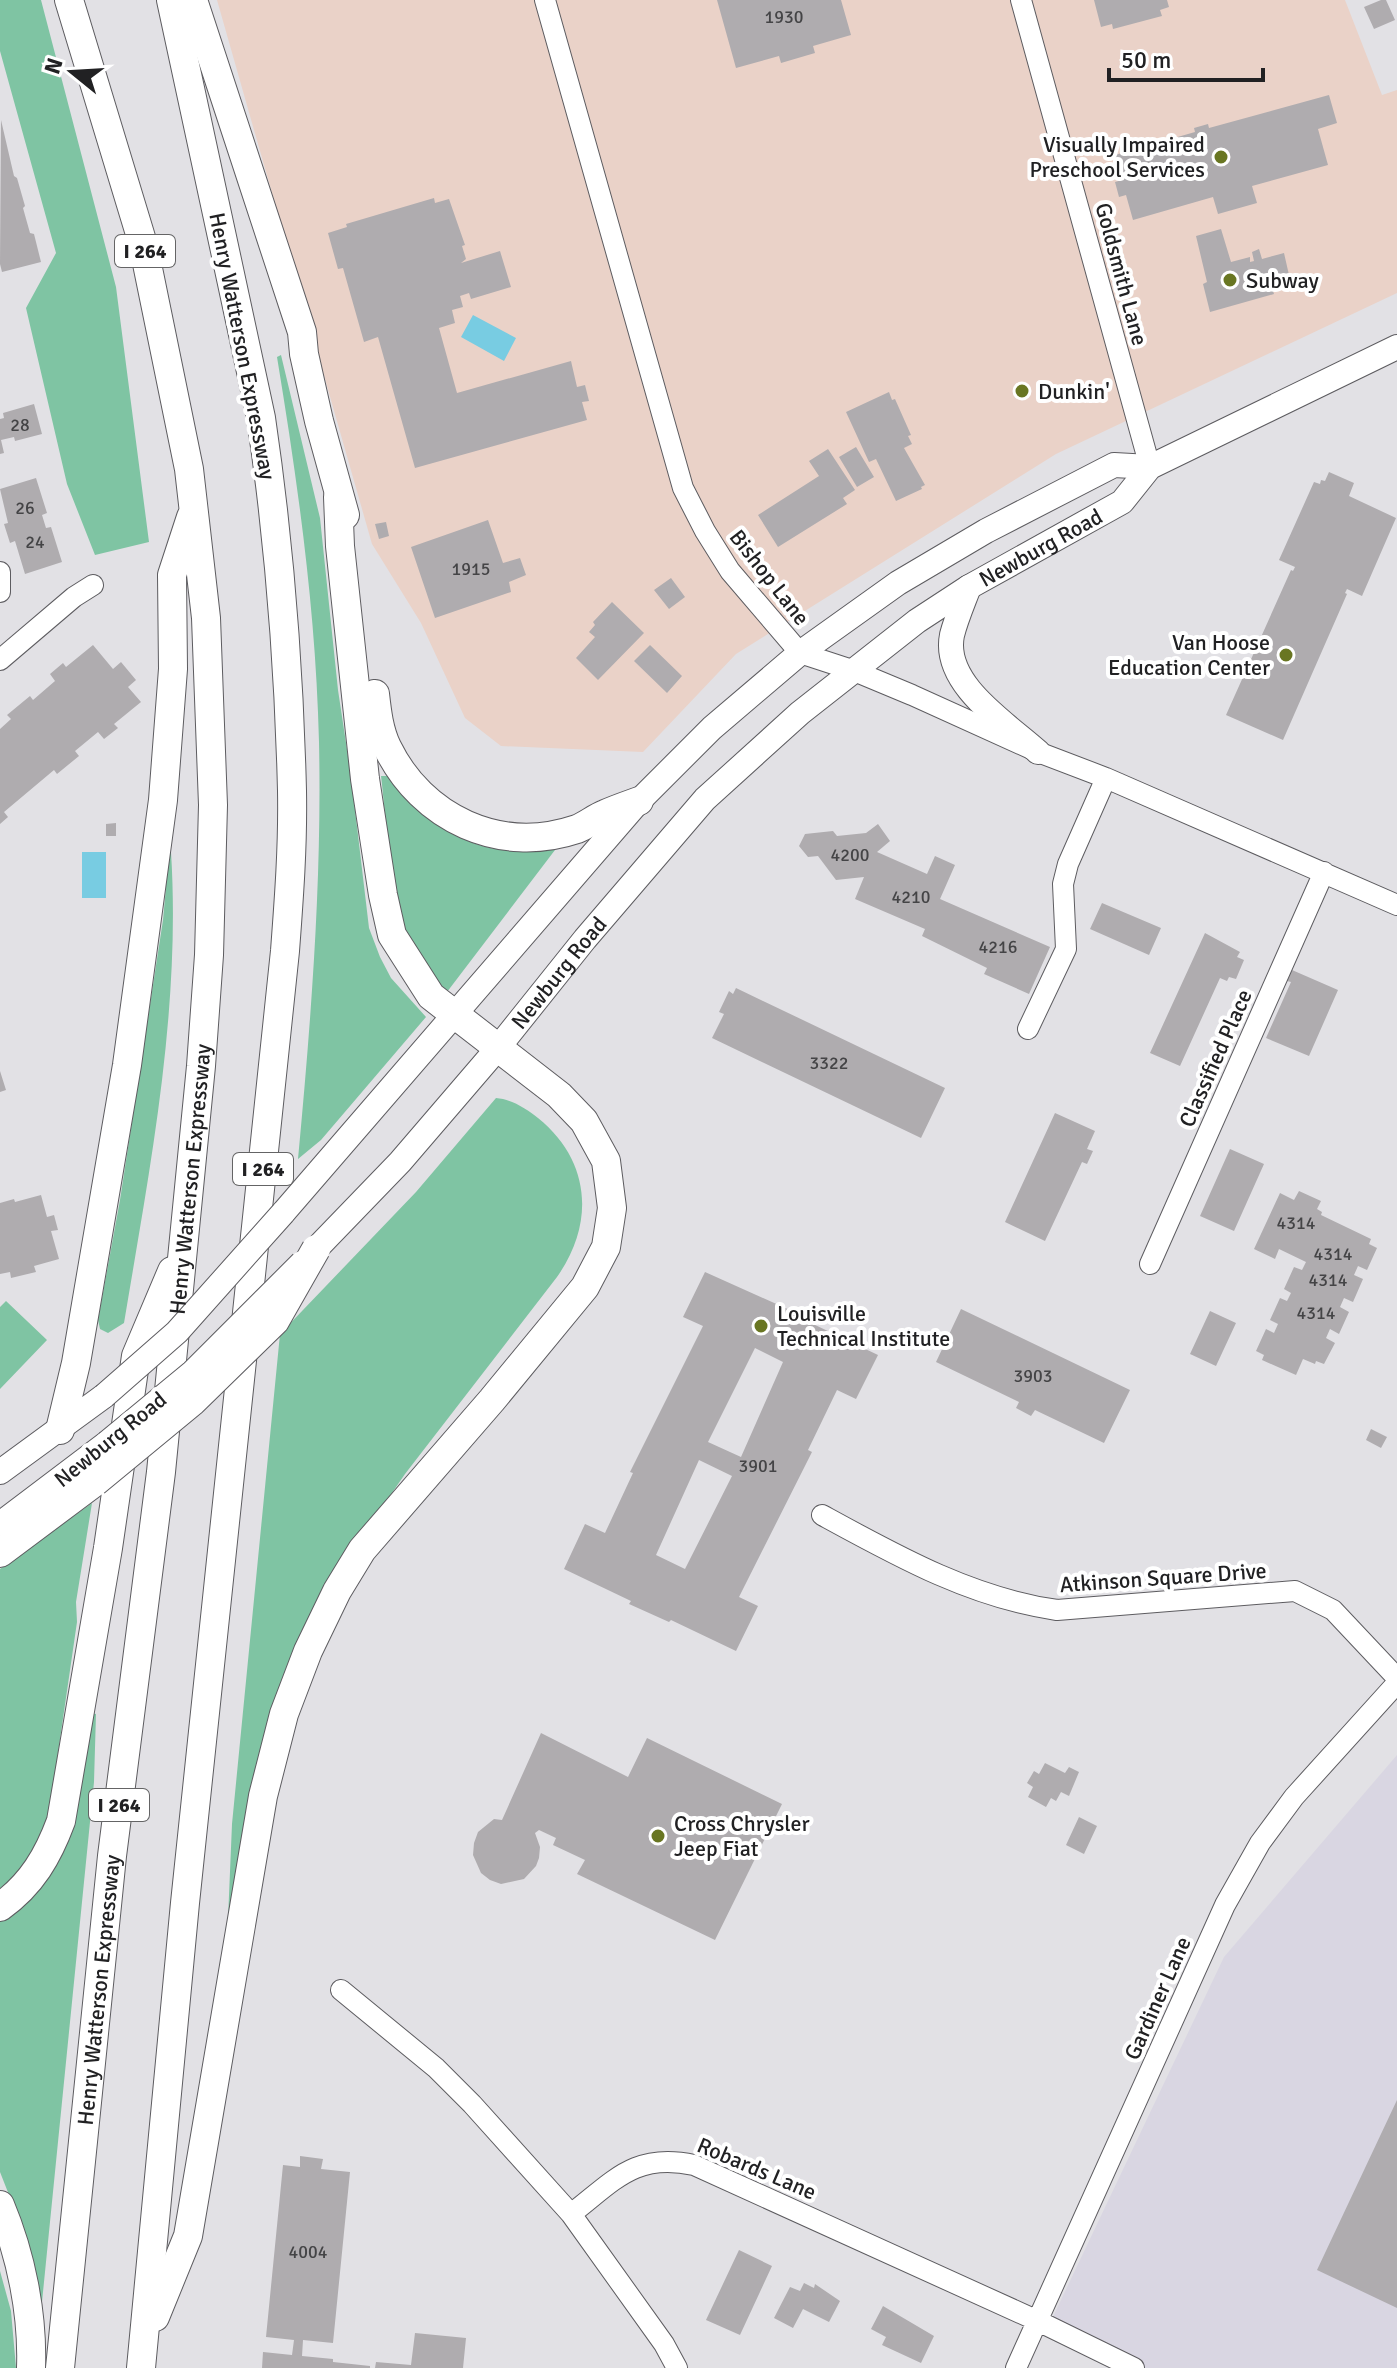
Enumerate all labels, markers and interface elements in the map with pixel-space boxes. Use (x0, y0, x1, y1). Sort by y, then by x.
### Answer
house number: 1930 (765, 6, 803, 28)
north arrow (32, 32, 112, 112)
scale bar (1109, 32, 1263, 82)
text: 50 m (1121, 45, 1171, 75)
text: N (38, 55, 69, 77)
place label: Visually Impaired Preschool Services (1029, 131, 1205, 183)
marker: Visually Impaired Preschool Services (1212, 148, 1230, 166)
street label: Goldsmith Lane (1090, 200, 1154, 348)
street label: Henry Watterson Expressway (203, 210, 282, 483)
road number: I 264 (115, 235, 175, 267)
place label: Subway (1246, 267, 1319, 294)
marker: Subway (1221, 271, 1239, 289)
place label: Dunkin' (1038, 378, 1110, 405)
marker: Dunkin' (1013, 382, 1031, 400)
house number: 28 (10, 414, 30, 436)
house number: 26 (15, 497, 35, 519)
street label: Newburg Road (974, 503, 1107, 593)
street label: Bishop Lane (724, 524, 815, 631)
house number: 24 (25, 531, 45, 553)
house number: 1915 (452, 558, 490, 580)
place label: Van Hoose Education Center (1108, 629, 1270, 681)
marker: Van Hoose Education Center (1277, 646, 1295, 664)
house number: 4200 (831, 844, 869, 866)
house number: 4210 (892, 886, 930, 908)
street label: Newburg Road (505, 911, 612, 1035)
house number: 4216 (979, 936, 1017, 958)
street label: Classified Place (1173, 985, 1258, 1131)
street label: Henry Watterson Expressway (164, 1042, 217, 1316)
house number: 3322 (810, 1052, 848, 1074)
road number: I 264 (233, 1153, 293, 1185)
house number: 4314 (1277, 1212, 1316, 1234)
house number: 4314 (1314, 1243, 1353, 1265)
house number: 4314 (1309, 1269, 1348, 1291)
place label: Louisville Technical Institute (777, 1300, 950, 1352)
house number: 4314 (1297, 1302, 1336, 1324)
marker: Louisville Technical Institute (752, 1317, 770, 1335)
house number: 3903 (1014, 1365, 1052, 1387)
street label: Newburg Road (49, 1386, 172, 1493)
house number: 3901 (739, 1455, 777, 1477)
street label: Atkinson Square Drive (1059, 1557, 1267, 1598)
road number: I 264 (89, 1789, 149, 1821)
place label: Cross Chrysler Jeep Fiat (674, 1810, 810, 1862)
marker: Cross Chrysler Jeep Fiat (649, 1827, 667, 1845)
street label: Henry Watterson Expressway (72, 1853, 126, 2127)
street label: Gardiner Lane (1118, 1932, 1197, 2064)
street label: Robards Lane (693, 2131, 820, 2206)
house number: 4004 (289, 2241, 328, 2263)

